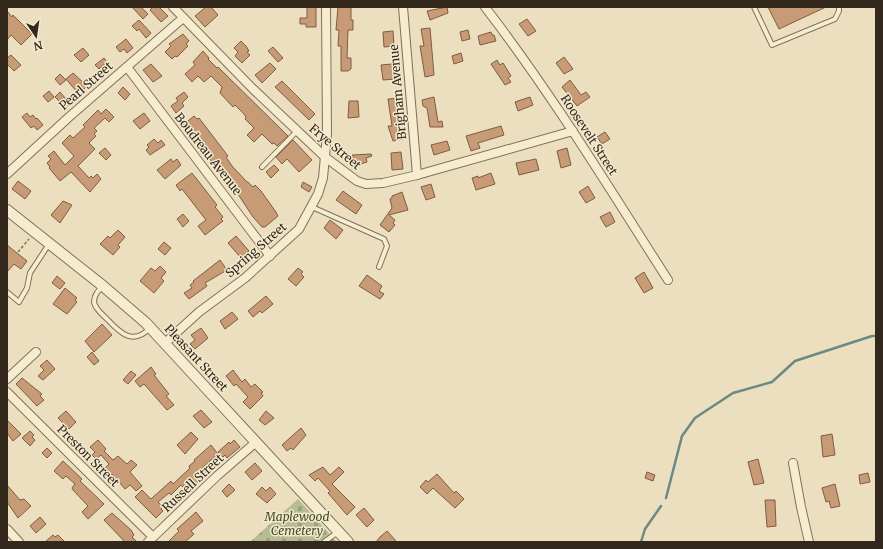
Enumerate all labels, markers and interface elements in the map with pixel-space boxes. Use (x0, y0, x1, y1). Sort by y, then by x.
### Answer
north arrow (16, 16, 56, 56)
text: N (32, 38, 44, 54)
street label: Brigham Avenue (386, 44, 409, 140)
street label: Pearl Street (56, 58, 116, 113)
street label: Roosevelt Street (558, 92, 621, 178)
street label: Boudreau Avenue (172, 110, 245, 198)
street label: Frye Street (306, 121, 364, 173)
street label: Spring Street (222, 219, 289, 280)
street label: Pleasant Street (162, 321, 231, 395)
street label: Preston Street (54, 421, 123, 490)
street label: Russell Street (159, 450, 227, 515)
park label: Maplewood Cemetery (264, 509, 329, 538)

